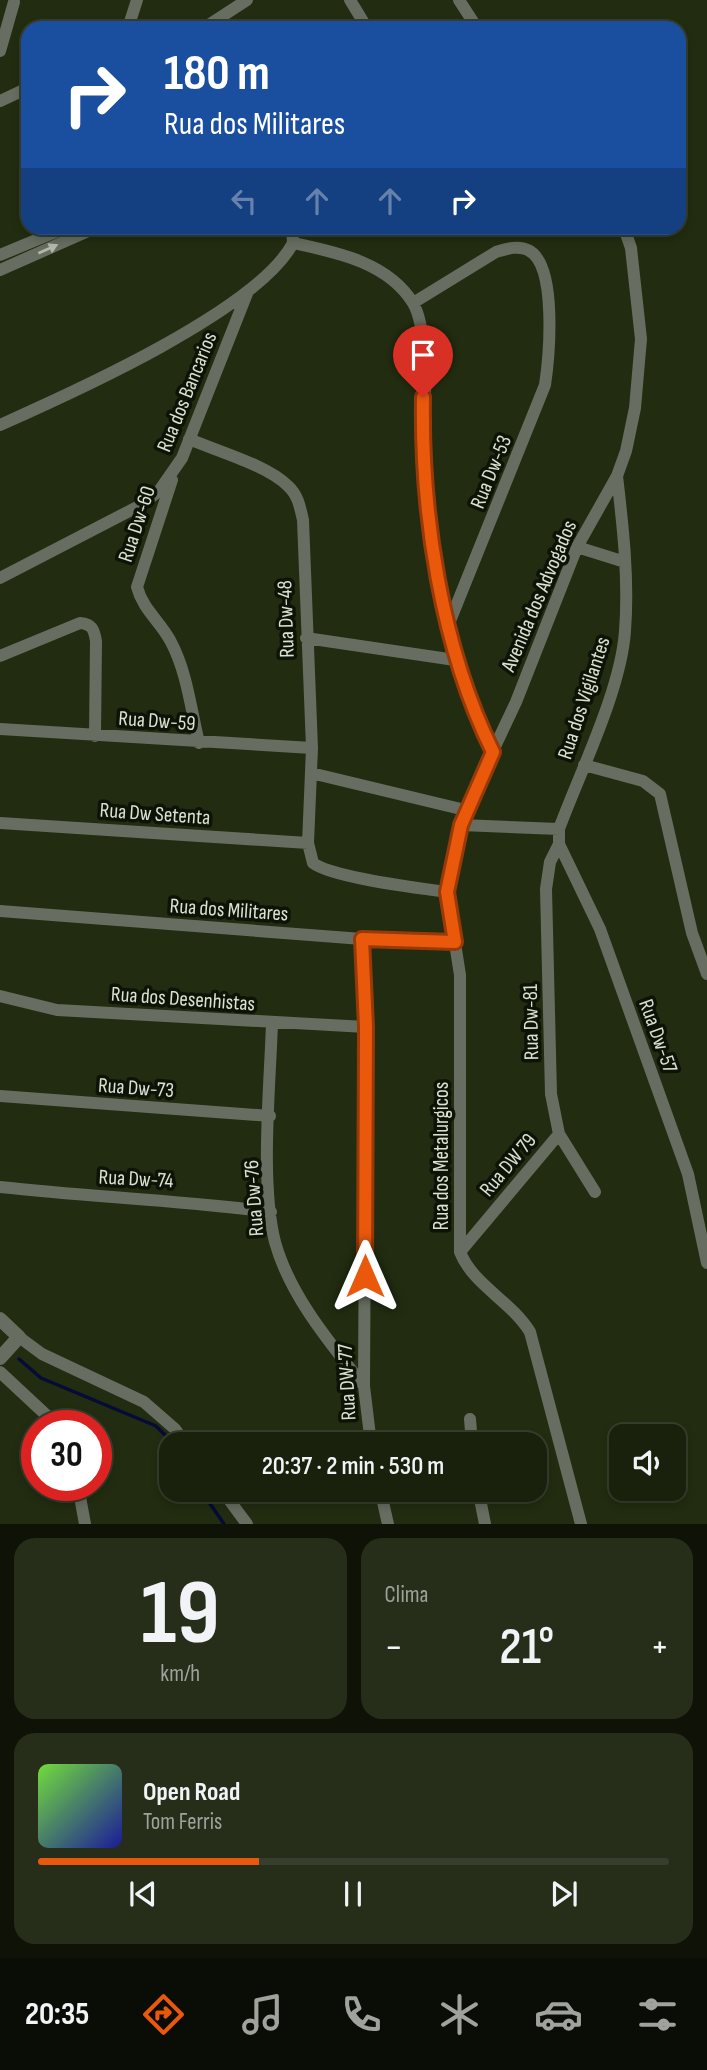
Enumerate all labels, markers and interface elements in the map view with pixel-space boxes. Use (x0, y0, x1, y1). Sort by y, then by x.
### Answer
text: 180 m (164, 45, 270, 104)
icon: right (49, 49, 140, 140)
text: Rua dos Militares (164, 105, 345, 144)
icon: left (225, 182, 263, 220)
icon: ahead (298, 182, 336, 220)
icon: ahead (371, 182, 409, 220)
icon: right (444, 182, 482, 220)
one-way arrow (37, 243, 58, 254)
pin (393, 325, 453, 397)
street label: Rua dos Bancarios (152, 328, 222, 456)
icon: arrive (404, 336, 442, 374)
street label: Rua Dw-53 (465, 432, 517, 512)
street label: Rua Dw-60 (113, 483, 161, 565)
street label: Avenida dos Advogados (495, 517, 582, 676)
street label: Rua Dw-48 (272, 580, 300, 658)
street label: Rua dos Vigilantes (552, 634, 616, 762)
street label: Rua Dw-59 (118, 706, 196, 736)
street label: Rua Dw Setenta (99, 798, 211, 830)
street label: Rua dos Militares (169, 893, 289, 927)
street label: Rua dos Desenhistas (110, 981, 256, 1017)
street label: Rua Dw-81 (518, 983, 544, 1060)
street label: Rua Dw-57 (633, 996, 683, 1077)
street label: Rua Dw-73 (97, 1073, 175, 1103)
street label: Rua dos Metalurgicos (429, 1082, 454, 1230)
street label: Rua DW 79 (474, 1128, 542, 1202)
street label: Rua Dw-76 (239, 1159, 269, 1237)
street label: Rua Dw-74 (98, 1165, 174, 1193)
position arrow (328, 1239, 402, 1313)
street label: Rua DW-77 (332, 1342, 361, 1421)
speed limit sign: 30 (21, 1410, 112, 1501)
map controls (609, 1424, 686, 1501)
button: sound (609, 1424, 686, 1501)
text: 20:37 · 2 min · 530 m (262, 1451, 444, 1482)
text: 19 (141, 1560, 220, 1669)
text: Clima (385, 1581, 428, 1609)
text: 21° (499, 1616, 554, 1679)
text: − (385, 1625, 403, 1670)
text: + (650, 1625, 669, 1670)
text: km/h (160, 1660, 200, 1688)
text: Open Road (143, 1777, 240, 1808)
text: Tom Ferris (143, 1808, 222, 1836)
icon: previous (124, 1875, 162, 1913)
icon: pause (334, 1875, 372, 1913)
icon: next (545, 1875, 583, 1913)
icon: directions (139, 1990, 188, 2039)
icon: music (238, 1990, 287, 2039)
icon: phone (337, 1990, 386, 2039)
icon: climate (435, 1990, 484, 2039)
icon: car (534, 1990, 583, 2039)
icon: filters (633, 1990, 682, 2039)
text: 20:35 (25, 1995, 89, 2034)

